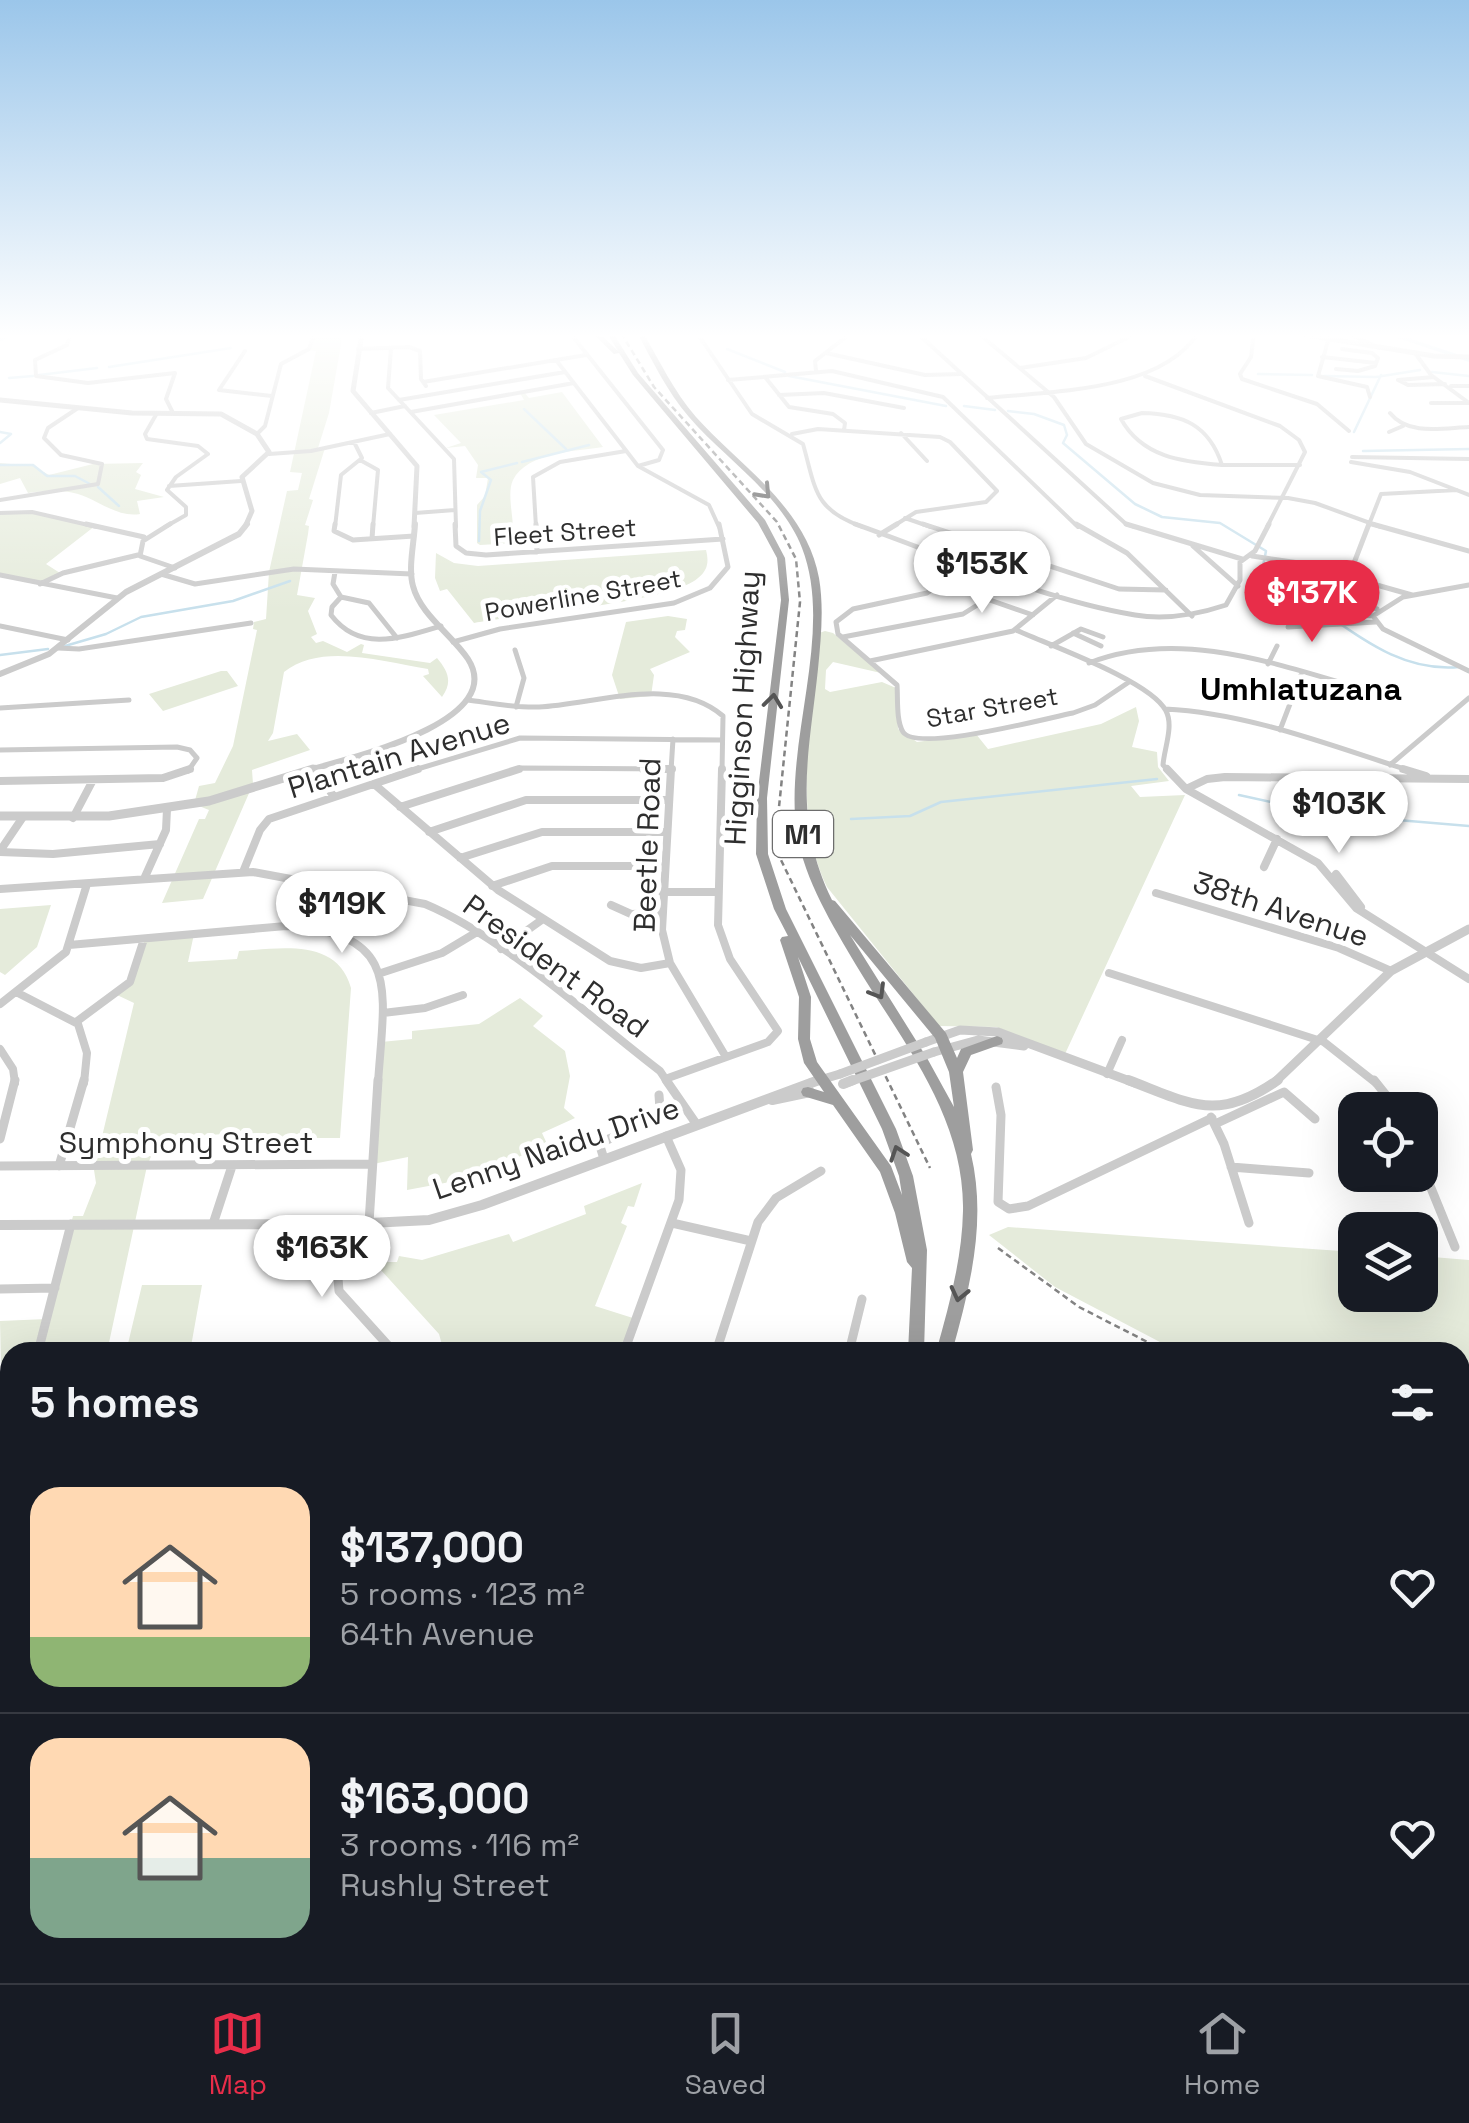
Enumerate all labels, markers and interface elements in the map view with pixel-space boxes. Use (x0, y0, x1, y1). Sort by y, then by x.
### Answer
one-way arrow (752, 480, 770, 498)
street label: Fleet Street (493, 511, 637, 553)
pin: $153K (912, 531, 1052, 616)
text: $153K (936, 543, 1028, 583)
pin: $137K (1242, 560, 1382, 645)
street label: Powerline Street (482, 562, 684, 628)
street label: Higginson Highway (715, 570, 769, 846)
text: $137K (1266, 572, 1358, 612)
district label: Umhlatuzana (1200, 669, 1402, 709)
street label: Star Street (924, 680, 1060, 734)
one-way arrow (762, 693, 783, 710)
street label: Plantain Avenue (283, 703, 515, 807)
street label: Beetle Road (624, 757, 670, 933)
pin: $103K (1269, 771, 1409, 856)
text: $103K (1292, 783, 1386, 823)
road number: M1 (773, 811, 833, 857)
street label: 38th Avenue (1188, 862, 1374, 956)
pin: $119K (272, 871, 412, 956)
text: $119K (298, 883, 386, 923)
street label: President Road (456, 886, 656, 1046)
one-way arrow (866, 981, 885, 999)
street label: Lenny Naidu Drive (427, 1087, 685, 1209)
map controls (1338, 1092, 1438, 1312)
button: locate (1338, 1092, 1438, 1192)
street label: Symphony Street (59, 1123, 313, 1162)
one-way arrow (890, 1145, 910, 1162)
button: layers (1338, 1212, 1438, 1312)
pin: $163K (252, 1215, 392, 1300)
text: $163K (275, 1227, 369, 1267)
one-way arrow (950, 1285, 971, 1302)
icon: filters (1385, 1375, 1440, 1430)
text: 5 homes (30, 1376, 200, 1429)
text: $137,000 (340, 1521, 524, 1574)
icon: home (110, 1527, 230, 1647)
icon: heart (1385, 1560, 1440, 1615)
text: 5 rooms · 123 m² (340, 1574, 585, 1614)
text: 64th Avenue (340, 1614, 535, 1654)
text: $163,000 (340, 1772, 529, 1825)
icon: home (110, 1778, 230, 1898)
icon: heart (1385, 1811, 1440, 1866)
text: 3 rooms · 116 m² (340, 1825, 579, 1865)
text: Rushly Street (340, 1865, 550, 1905)
tab: Map (209, 2006, 267, 2102)
tab: Saved (685, 2006, 766, 2102)
tab: Home (1184, 2006, 1260, 2102)

